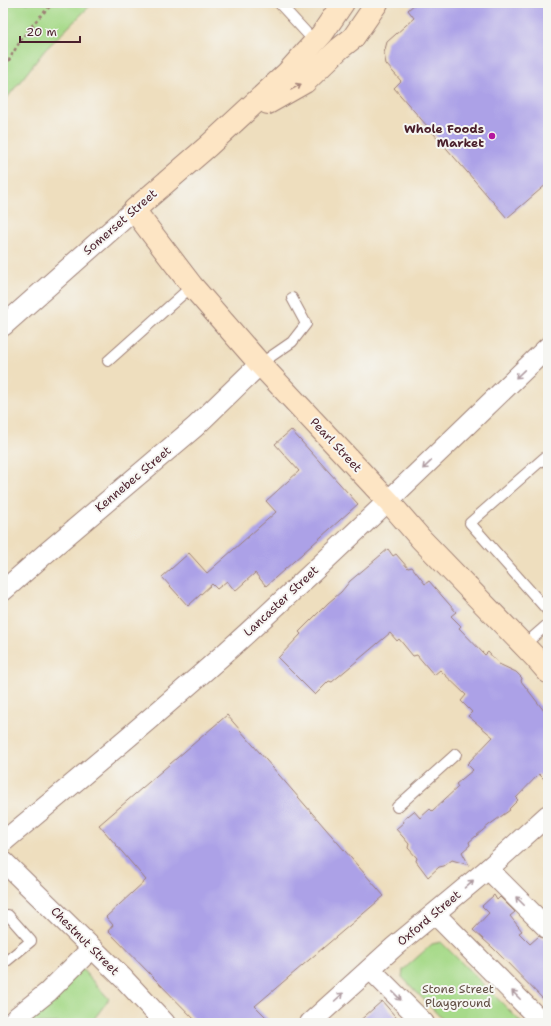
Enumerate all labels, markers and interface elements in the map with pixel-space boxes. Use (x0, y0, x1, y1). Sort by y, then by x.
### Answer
scale bar (20, 18, 80, 44)
text: 20 m (26, 24, 57, 40)
one-way arrow (290, 83, 302, 91)
place label: Whole Foods Market (404, 121, 484, 151)
marker: Whole Foods Market (487, 131, 497, 141)
street label: Somerset Street (80, 186, 160, 258)
one-way arrow (515, 369, 525, 379)
street label: Pearl Street (307, 414, 365, 476)
street label: Kennebec Street (92, 443, 174, 515)
one-way arrow (422, 460, 432, 470)
street label: Lancaster Street (240, 562, 322, 640)
one-way arrow (464, 880, 474, 889)
street label: Oxford Street (394, 887, 464, 949)
one-way arrow (515, 896, 525, 906)
street label: Chestnut Street (47, 903, 123, 979)
park label: Stone Street Playground (422, 981, 494, 1011)
one-way arrow (511, 990, 521, 1000)
one-way arrow (392, 991, 402, 1001)
one-way arrow (334, 992, 344, 1002)

